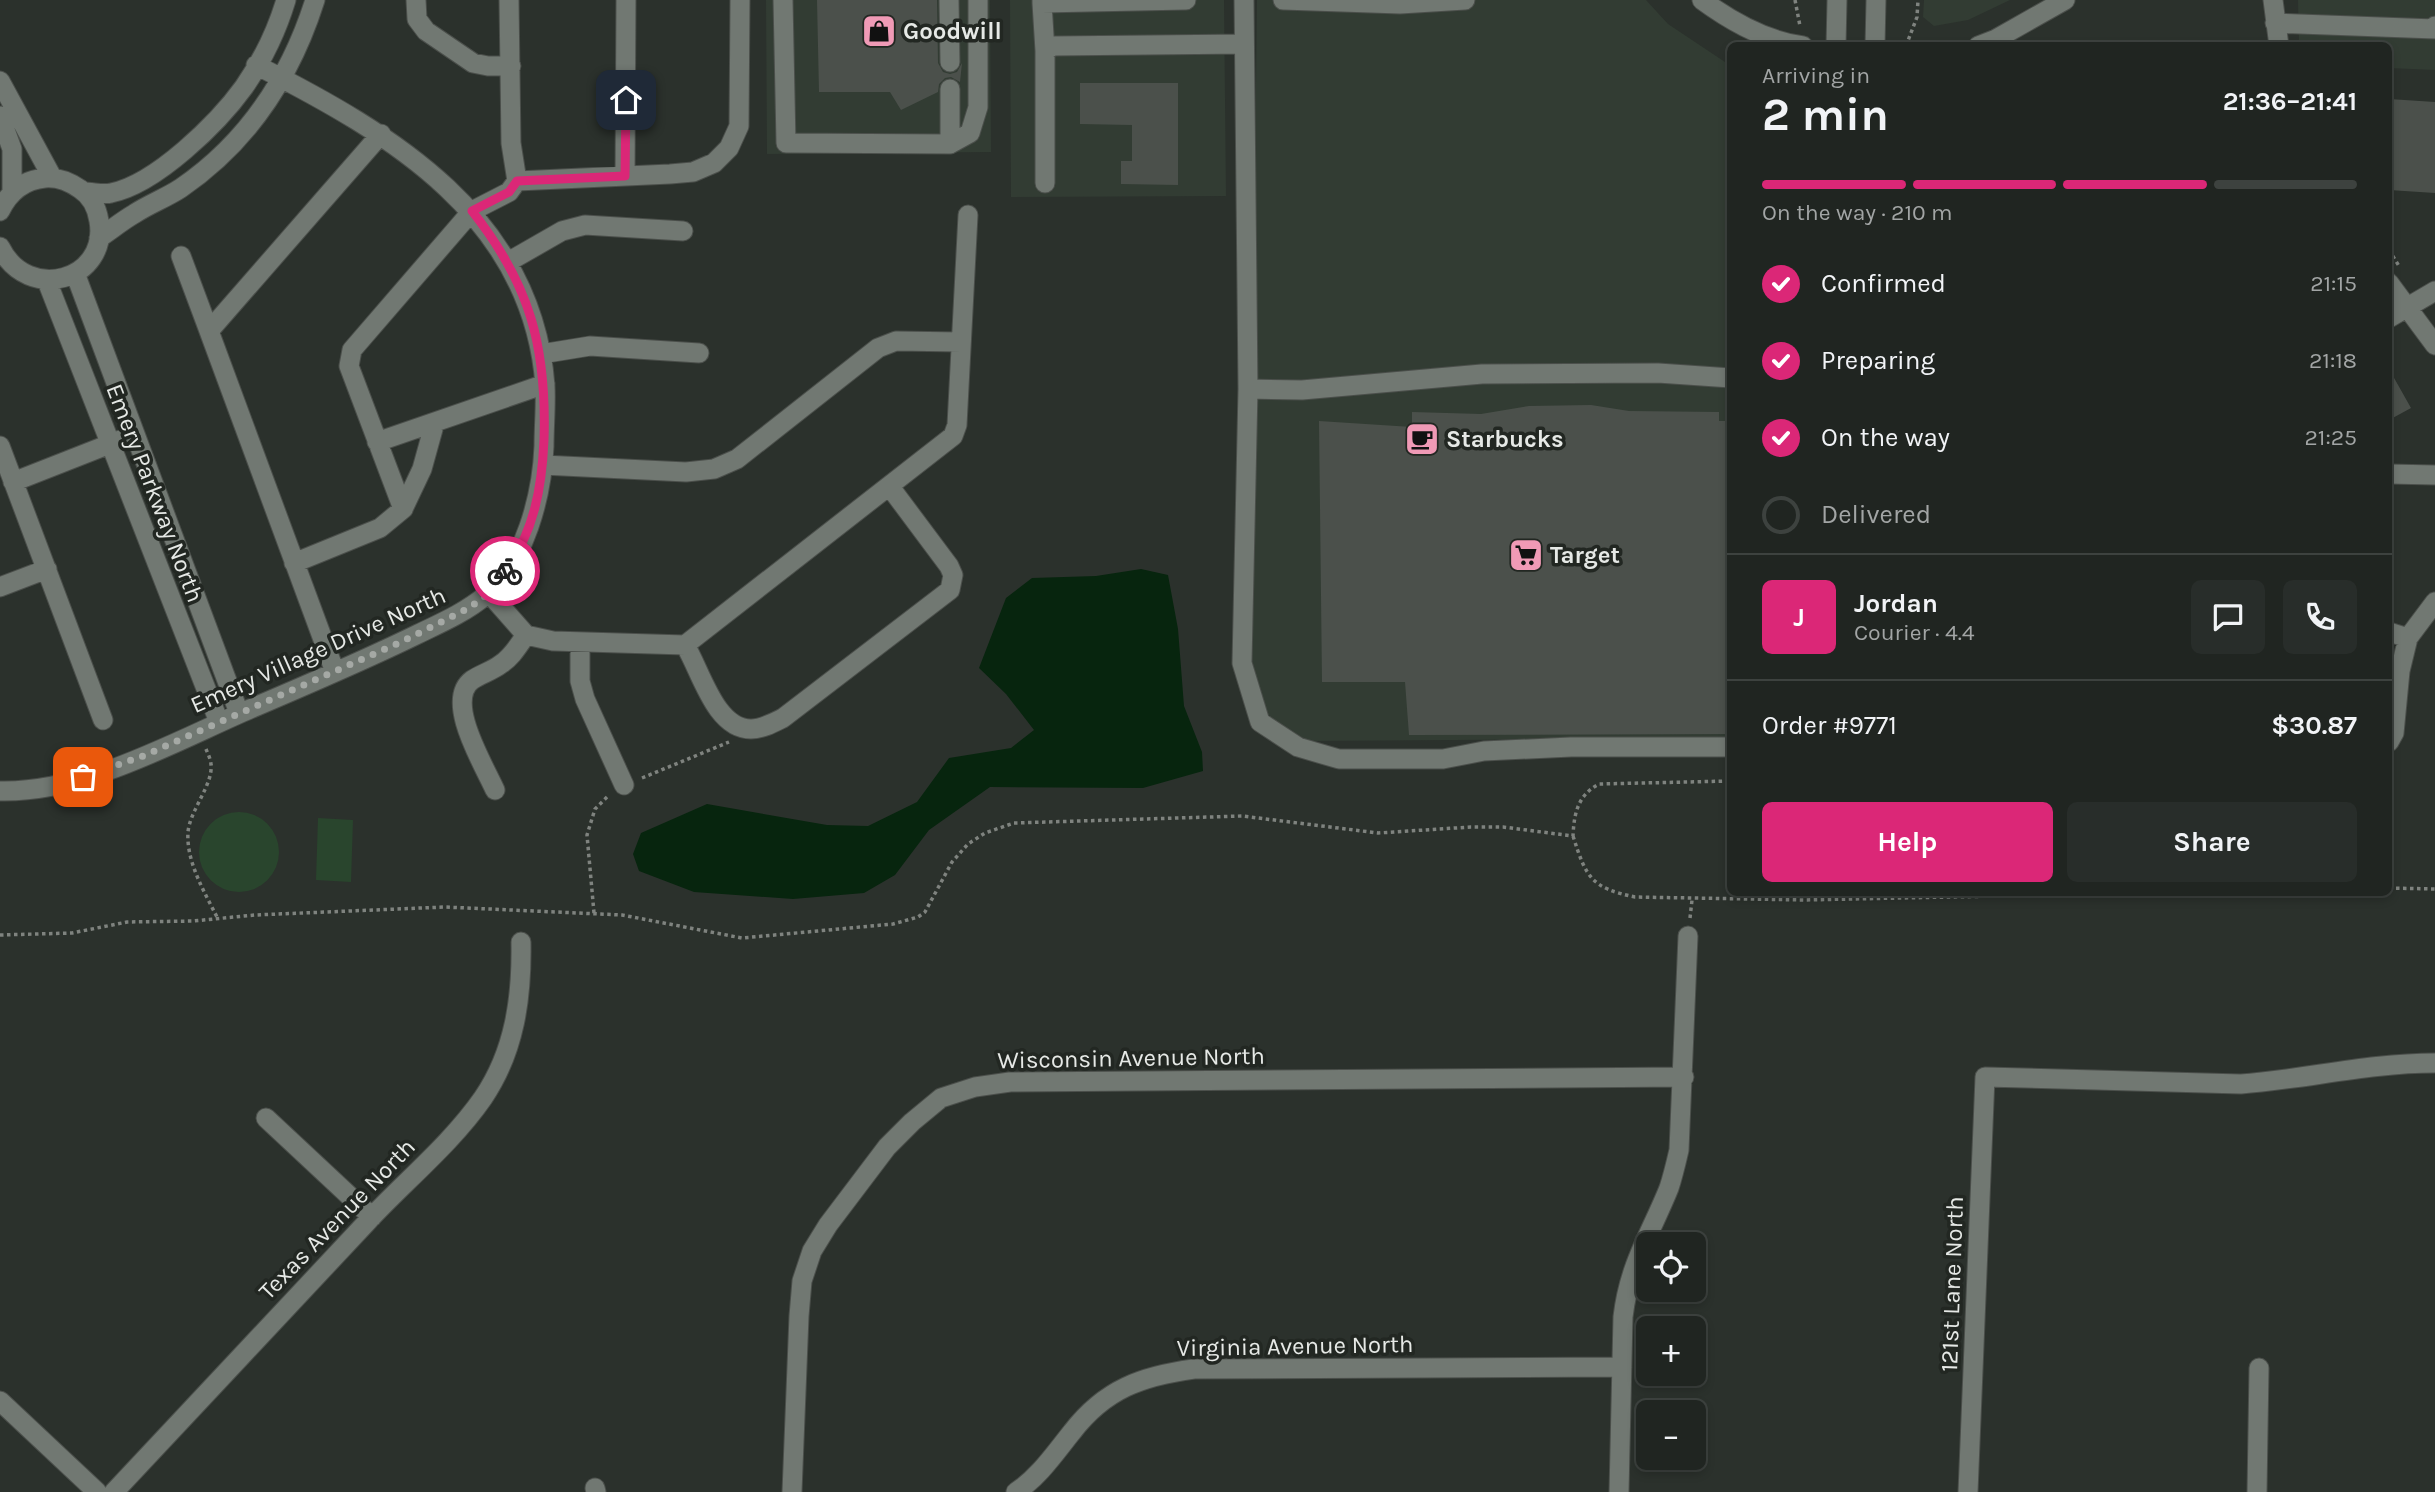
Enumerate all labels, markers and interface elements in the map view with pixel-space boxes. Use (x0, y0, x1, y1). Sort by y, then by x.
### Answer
shop icon: Goodwill (860, 12, 898, 50)
place label: Goodwill (903, 17, 1002, 45)
text: Arriving in (1762, 62, 1870, 89)
pin (596, 70, 656, 130)
icon: home (607, 81, 645, 119)
text: 21:36–21:41 (2223, 86, 2357, 117)
text: 2 min (1762, 88, 1889, 142)
text: On the way · 210 m (1762, 199, 1953, 226)
icon: check (1762, 265, 1800, 303)
text: Confirmed (1821, 268, 1946, 299)
text: 21:15 (2310, 270, 2357, 297)
icon: check (1762, 342, 1800, 380)
text: Preparing (1821, 345, 1935, 376)
text: 21:18 (2309, 347, 2357, 374)
street label: Emery Parkway North (100, 380, 210, 606)
icon: check (1762, 419, 1800, 457)
cafe icon: Starbucks (1403, 420, 1441, 458)
text: On the way (1821, 422, 1950, 453)
text: 21:25 (2304, 424, 2357, 451)
place label: Starbucks (1446, 425, 1564, 453)
text: Delivered (1821, 499, 1931, 530)
courier (470, 536, 540, 606)
supermarket icon: Target (1507, 536, 1545, 574)
place label: Target (1550, 541, 1620, 569)
icon: bike (486, 552, 524, 590)
button: chat (2191, 580, 2265, 654)
button: phone (2283, 580, 2357, 654)
street label: Emery Village Drive North (186, 581, 450, 719)
text: Jordan (1854, 588, 1938, 619)
text: J (1793, 602, 1805, 633)
text: Courier · 4.4 (1854, 619, 1975, 646)
text: Order #9771 (1762, 710, 1897, 741)
text: $30.87 (2271, 710, 2357, 741)
pin (53, 747, 113, 807)
icon: bag (64, 758, 102, 796)
button: Help (1762, 802, 2053, 882)
button: Share (2067, 802, 2357, 882)
street label: Wisconsin Avenue North (997, 1042, 1265, 1074)
street label: Texas Avenue North (253, 1133, 421, 1305)
street label: 121st Lane North (1935, 1196, 1969, 1372)
map controls (1636, 1232, 1706, 1470)
button: locate (1636, 1232, 1706, 1302)
button: + (1636, 1316, 1706, 1386)
street label: Virginia Avenue North (1176, 1330, 1414, 1362)
button: − (1636, 1400, 1706, 1470)

